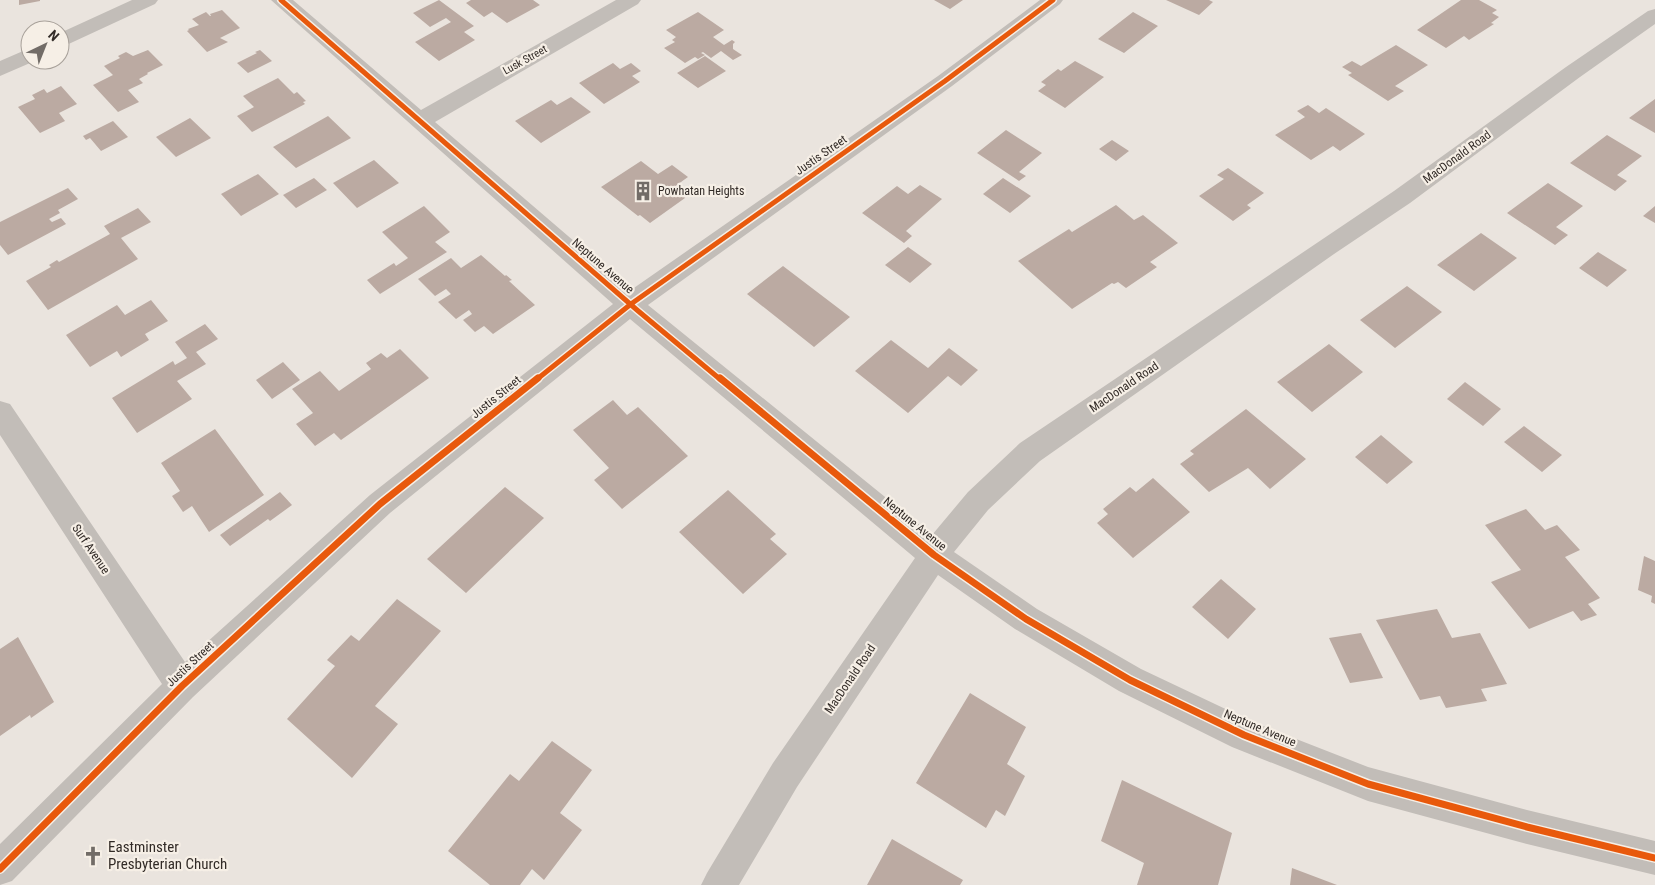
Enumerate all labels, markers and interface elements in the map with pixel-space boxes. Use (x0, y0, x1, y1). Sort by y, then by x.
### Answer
north arrow (20, 20, 70, 70)
text: N (45, 27, 62, 44)
street label: Lusk Street (501, 43, 549, 77)
street label: MacDonald Road (1420, 128, 1494, 186)
street label: Justis Street (793, 132, 850, 178)
building icon: Powhatan Heights (632, 180, 654, 202)
place label: Powhatan Heights (658, 184, 744, 198)
street label: Neptune Avenue (569, 235, 637, 297)
street label: MacDonald Road (1087, 359, 1161, 415)
street label: Justis Street (468, 372, 524, 421)
street label: Neptune Avenue (881, 494, 950, 554)
street label: Surf Avenue (69, 522, 113, 577)
street label: Justis Street (163, 638, 217, 689)
street label: MacDonald Road (822, 642, 878, 716)
street label: Neptune Avenue (1222, 706, 1299, 750)
place label: Eastminster Presbyterian Church (108, 838, 227, 873)
church icon: Eastminster Presbyterian Church (82, 845, 104, 867)

